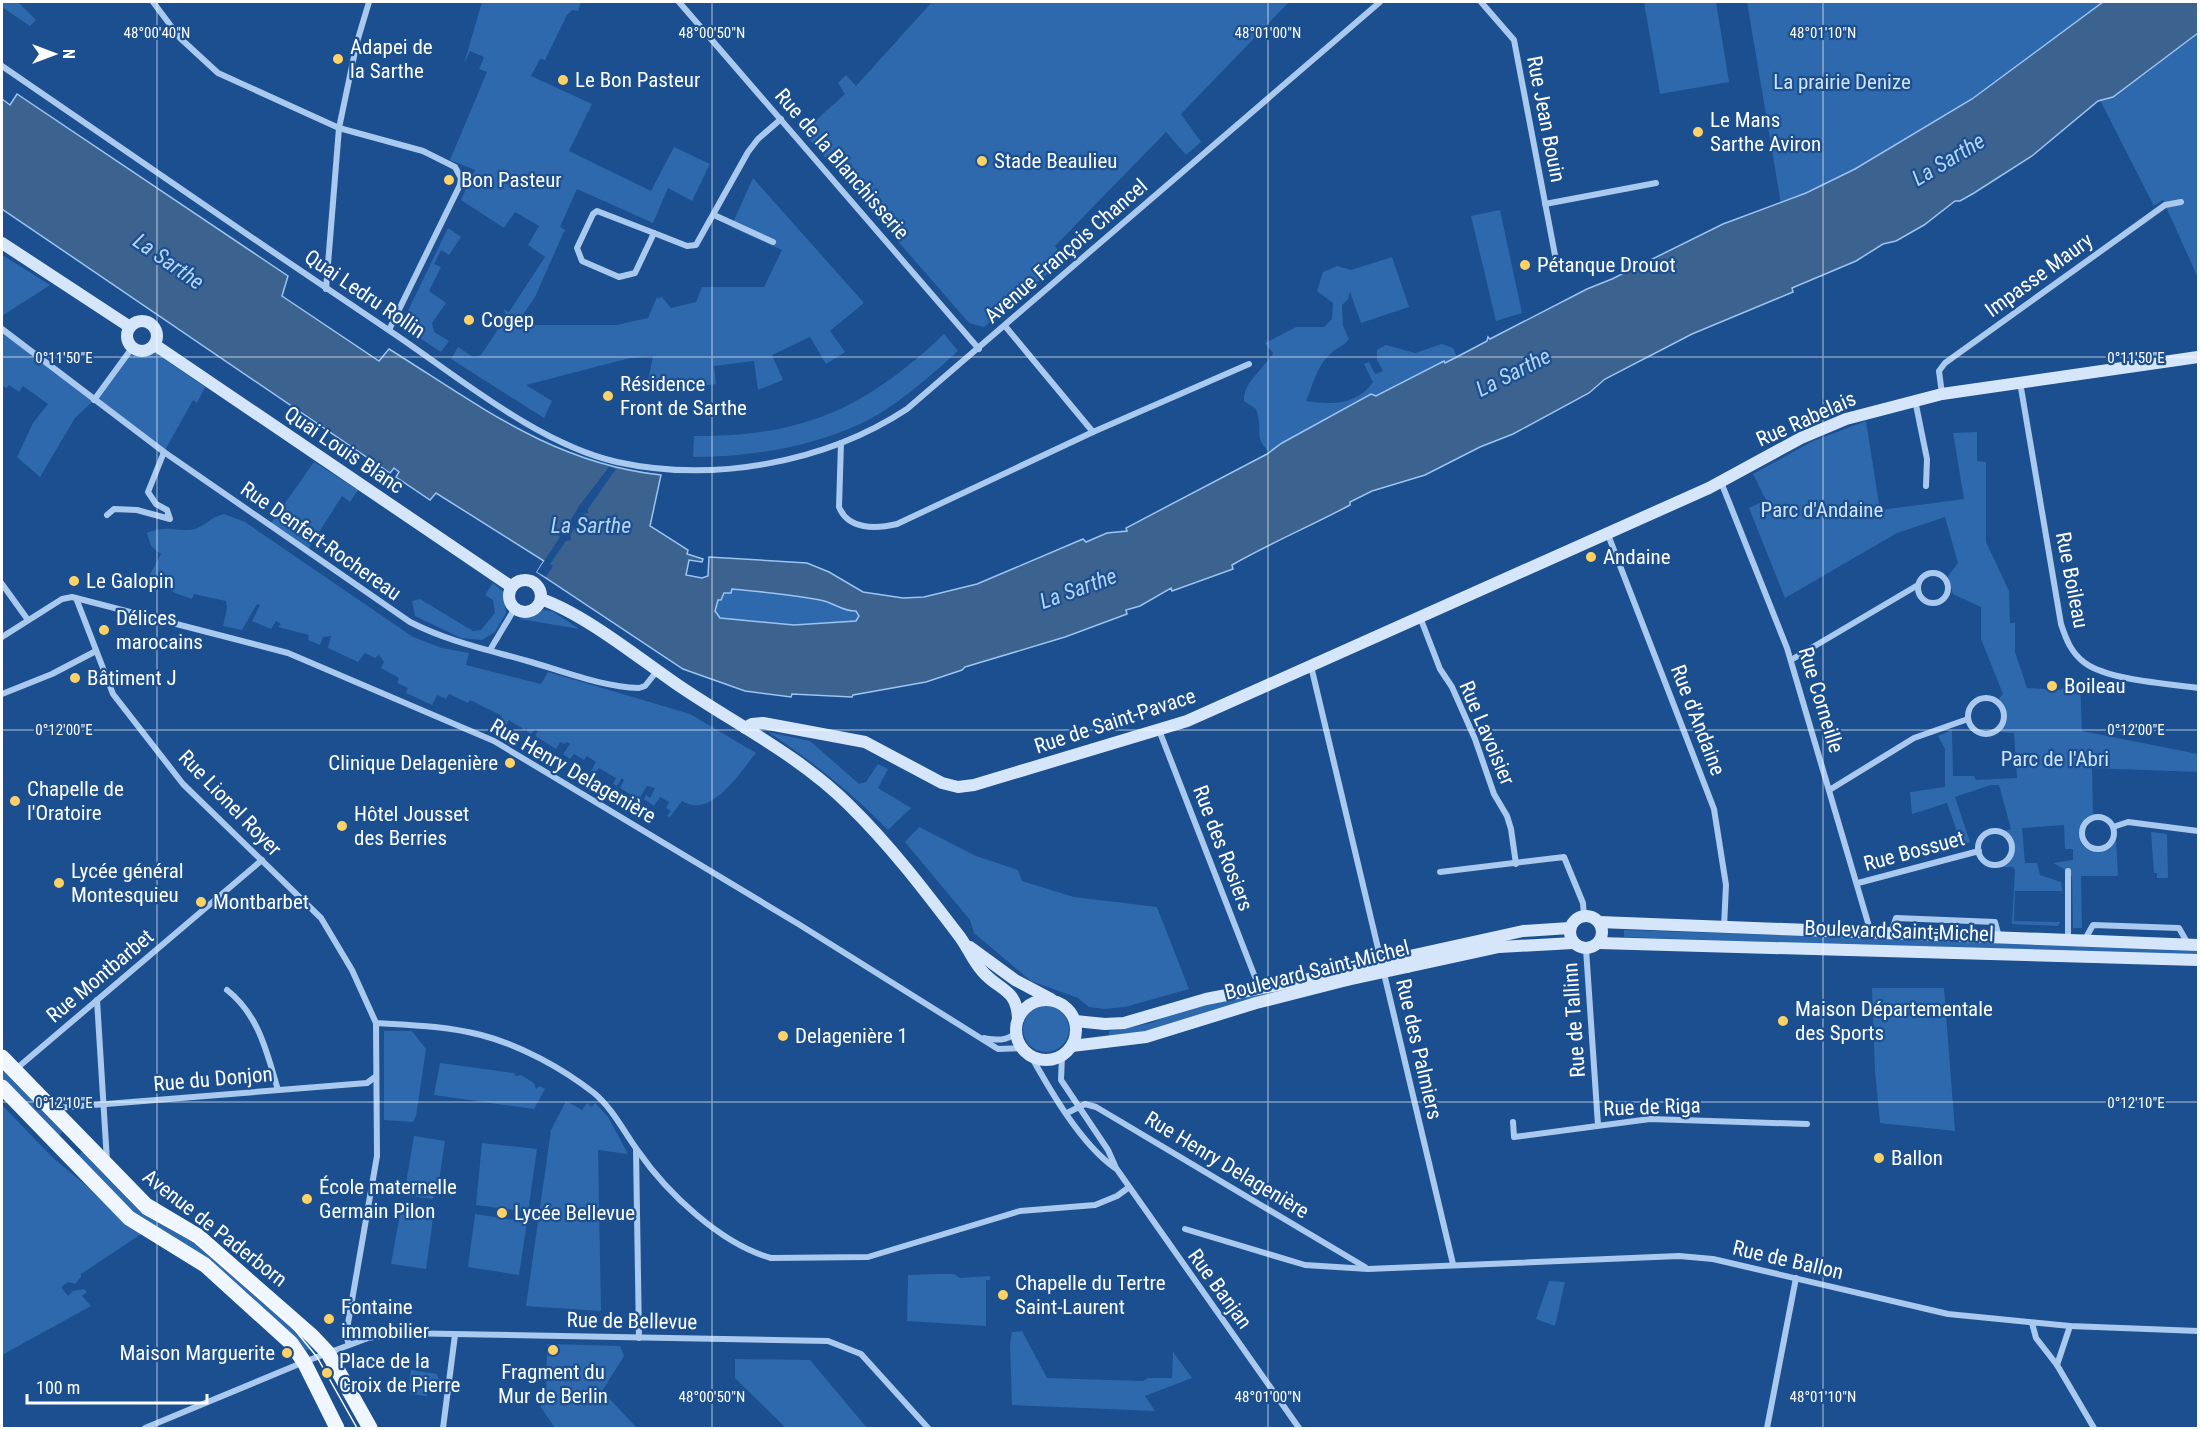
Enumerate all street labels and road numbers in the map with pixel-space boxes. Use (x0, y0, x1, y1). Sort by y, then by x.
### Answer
street label: Rue Jean Bouin (1522, 54, 1570, 184)
street label: Rue de la Blanchisserie (770, 84, 914, 244)
street label: Avenue François Chancel (980, 174, 1152, 328)
street label: Impasse Maury (1981, 228, 2098, 322)
street label: Quai Ledru Rollin (300, 245, 430, 343)
street label: Rue Rabelais (1752, 386, 1860, 452)
street label: Quai Louis Blanc (280, 401, 408, 499)
street label: Rue Denfert-Rochereau (236, 477, 406, 605)
street label: Rue Boileau (2051, 530, 2093, 630)
street label: Rue Corneille (1794, 644, 1848, 756)
street label: Rue d'Andaine (1666, 661, 1730, 779)
street label: Rue Lavoisier (1454, 677, 1520, 789)
street label: Rue de Saint-Pavace (1031, 684, 1199, 758)
street label: Rue Henry Delagenière (486, 714, 660, 828)
street label: Rue Lionel Royer (174, 745, 286, 861)
street label: Rue des Rosiers (1188, 782, 1258, 914)
street label: Rue Bossuet (1861, 826, 1967, 876)
street label: Boulevard Saint-Michel (1804, 916, 1994, 946)
street label: Rue Montbarbet (42, 924, 158, 1028)
street label: Boulevard Saint-Michel (1222, 935, 1412, 1005)
street label: Rue de Tallinn (1558, 962, 1590, 1078)
street label: Rue des Palmiers (1391, 976, 1447, 1122)
street label: Rue du Donjon (152, 1062, 274, 1096)
street label: Rue de Riga (1603, 1093, 1701, 1121)
street label: Rue Henry Delagenière (1141, 1107, 1313, 1224)
street label: Avenue de Paderborn (138, 1164, 292, 1292)
street label: Rue de Ballon (1730, 1236, 1846, 1284)
street label: Rue Banjan (1183, 1244, 1257, 1334)
street label: Rue de Bellevue (566, 1308, 698, 1334)

